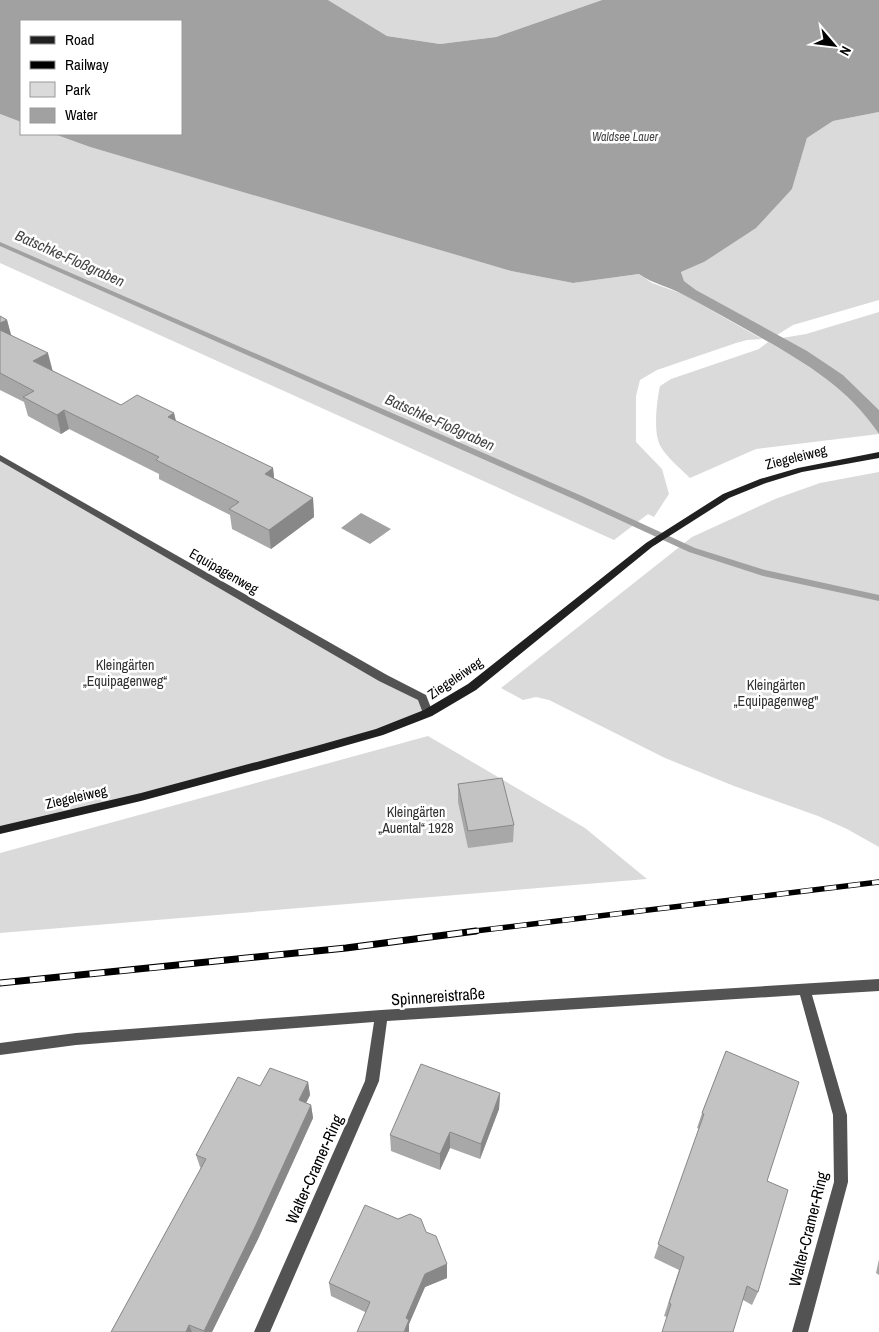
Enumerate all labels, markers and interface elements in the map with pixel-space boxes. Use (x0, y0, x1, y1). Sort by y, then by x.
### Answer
legend (20, 20, 182, 135)
north arrow (809, 20, 859, 70)
text: Road (65, 29, 94, 50)
text: N (836, 43, 855, 59)
text: Railway (65, 54, 110, 75)
text: Park (65, 79, 91, 100)
text: Water (65, 104, 97, 125)
water label: Waldsee Lauer (592, 129, 659, 145)
water label: Batschke‐Floßgraben (12, 224, 128, 292)
water label: Batschke‐Floßgraben (382, 388, 498, 456)
street label: Ziegeleiweg (763, 441, 829, 473)
street label: Equipagenweg (186, 544, 262, 598)
street label: Ziegeleiweg (424, 653, 486, 703)
park label: Kleingärten „Equipagenweg“ (83, 656, 167, 690)
park label: Kleingärten „Equipagenweg" (734, 676, 818, 710)
street label: Ziegeleiweg (44, 781, 109, 813)
park label: Kleingärten „Auental“ 1928 (378, 803, 454, 837)
street label: Spinnereistraße (390, 982, 486, 1010)
street label: Walter-Cramer-Ring (280, 1110, 348, 1227)
street label: Walter-Cramer-Ring (783, 1169, 833, 1289)

